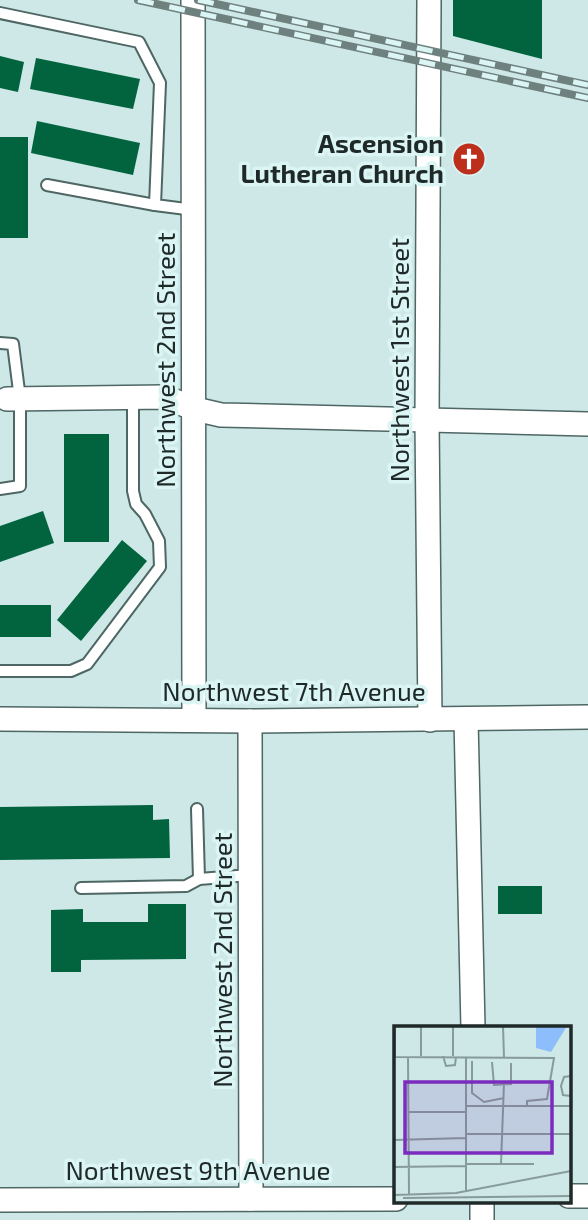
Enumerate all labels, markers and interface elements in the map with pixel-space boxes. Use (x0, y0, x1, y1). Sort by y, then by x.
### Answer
place label: Ascension Lutheran Church (241, 127, 444, 188)
church icon: Ascension Lutheran Church (450, 140, 488, 178)
street label: Northwest 2nd Street (149, 232, 180, 488)
street label: Northwest 1st Street (383, 238, 414, 482)
street label: Northwest 7th Avenue (162, 675, 426, 706)
street label: Northwest 2nd Street (206, 832, 237, 1088)
inset map (394, 1026, 570, 1202)
street label: Northwest 9th Avenue (66, 1154, 330, 1185)

